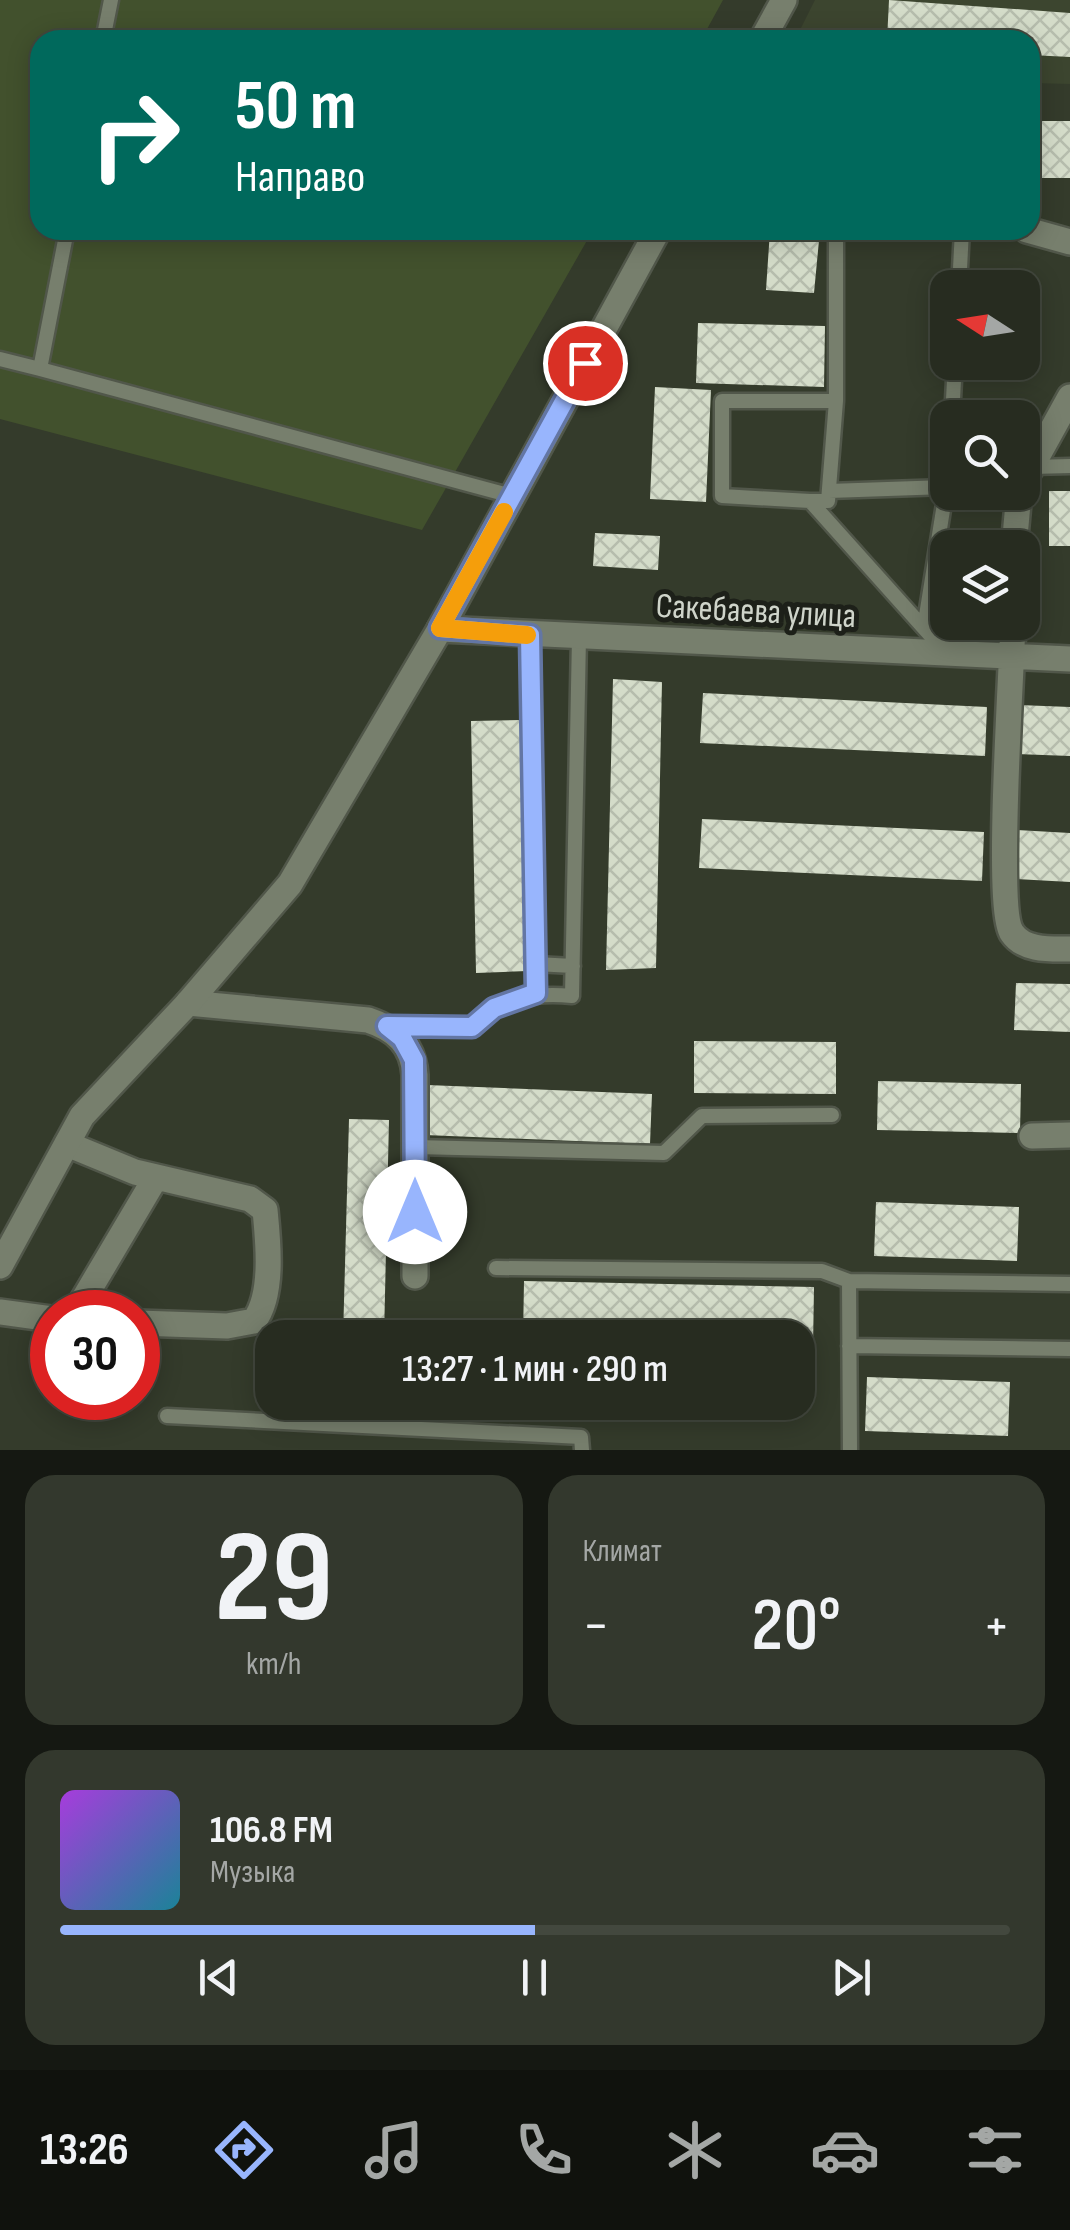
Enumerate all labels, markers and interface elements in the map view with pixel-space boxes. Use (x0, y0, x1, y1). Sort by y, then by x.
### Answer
text: 50 m (235, 65, 356, 149)
icon: right (70, 70, 200, 200)
text: Направо (235, 150, 365, 205)
north arrow (930, 270, 1040, 380)
map controls (930, 270, 1040, 640)
pin (543, 321, 628, 406)
icon: arrive (558, 336, 613, 391)
button: search (930, 400, 1040, 510)
button: layers (930, 530, 1040, 640)
street label: Сакебаева улица (655, 585, 857, 638)
position arrow (363, 1160, 467, 1264)
speed limit sign: 30 (30, 1290, 160, 1420)
text: 13:27 · 1 мин · 290 m (402, 1347, 668, 1392)
text: 29 (214, 1502, 333, 1658)
text: Климат (583, 1532, 662, 1571)
text: 20° (751, 1581, 841, 1672)
text: − (583, 1593, 609, 1660)
text: + (983, 1593, 1010, 1660)
text: km/h (246, 1645, 301, 1684)
text: 106.8 FM (210, 1808, 333, 1853)
text: Музыка (210, 1853, 295, 1892)
icon: previous (191, 1950, 246, 2005)
icon: pause (507, 1950, 562, 2005)
icon: next (824, 1950, 879, 2005)
icon: directions (209, 2115, 279, 2185)
icon: music (359, 2115, 429, 2185)
icon: phone (509, 2115, 579, 2185)
icon: climate (660, 2115, 730, 2185)
icon: car (810, 2115, 880, 2185)
icon: filters (960, 2115, 1030, 2185)
text: 13:26 (40, 2123, 129, 2178)

